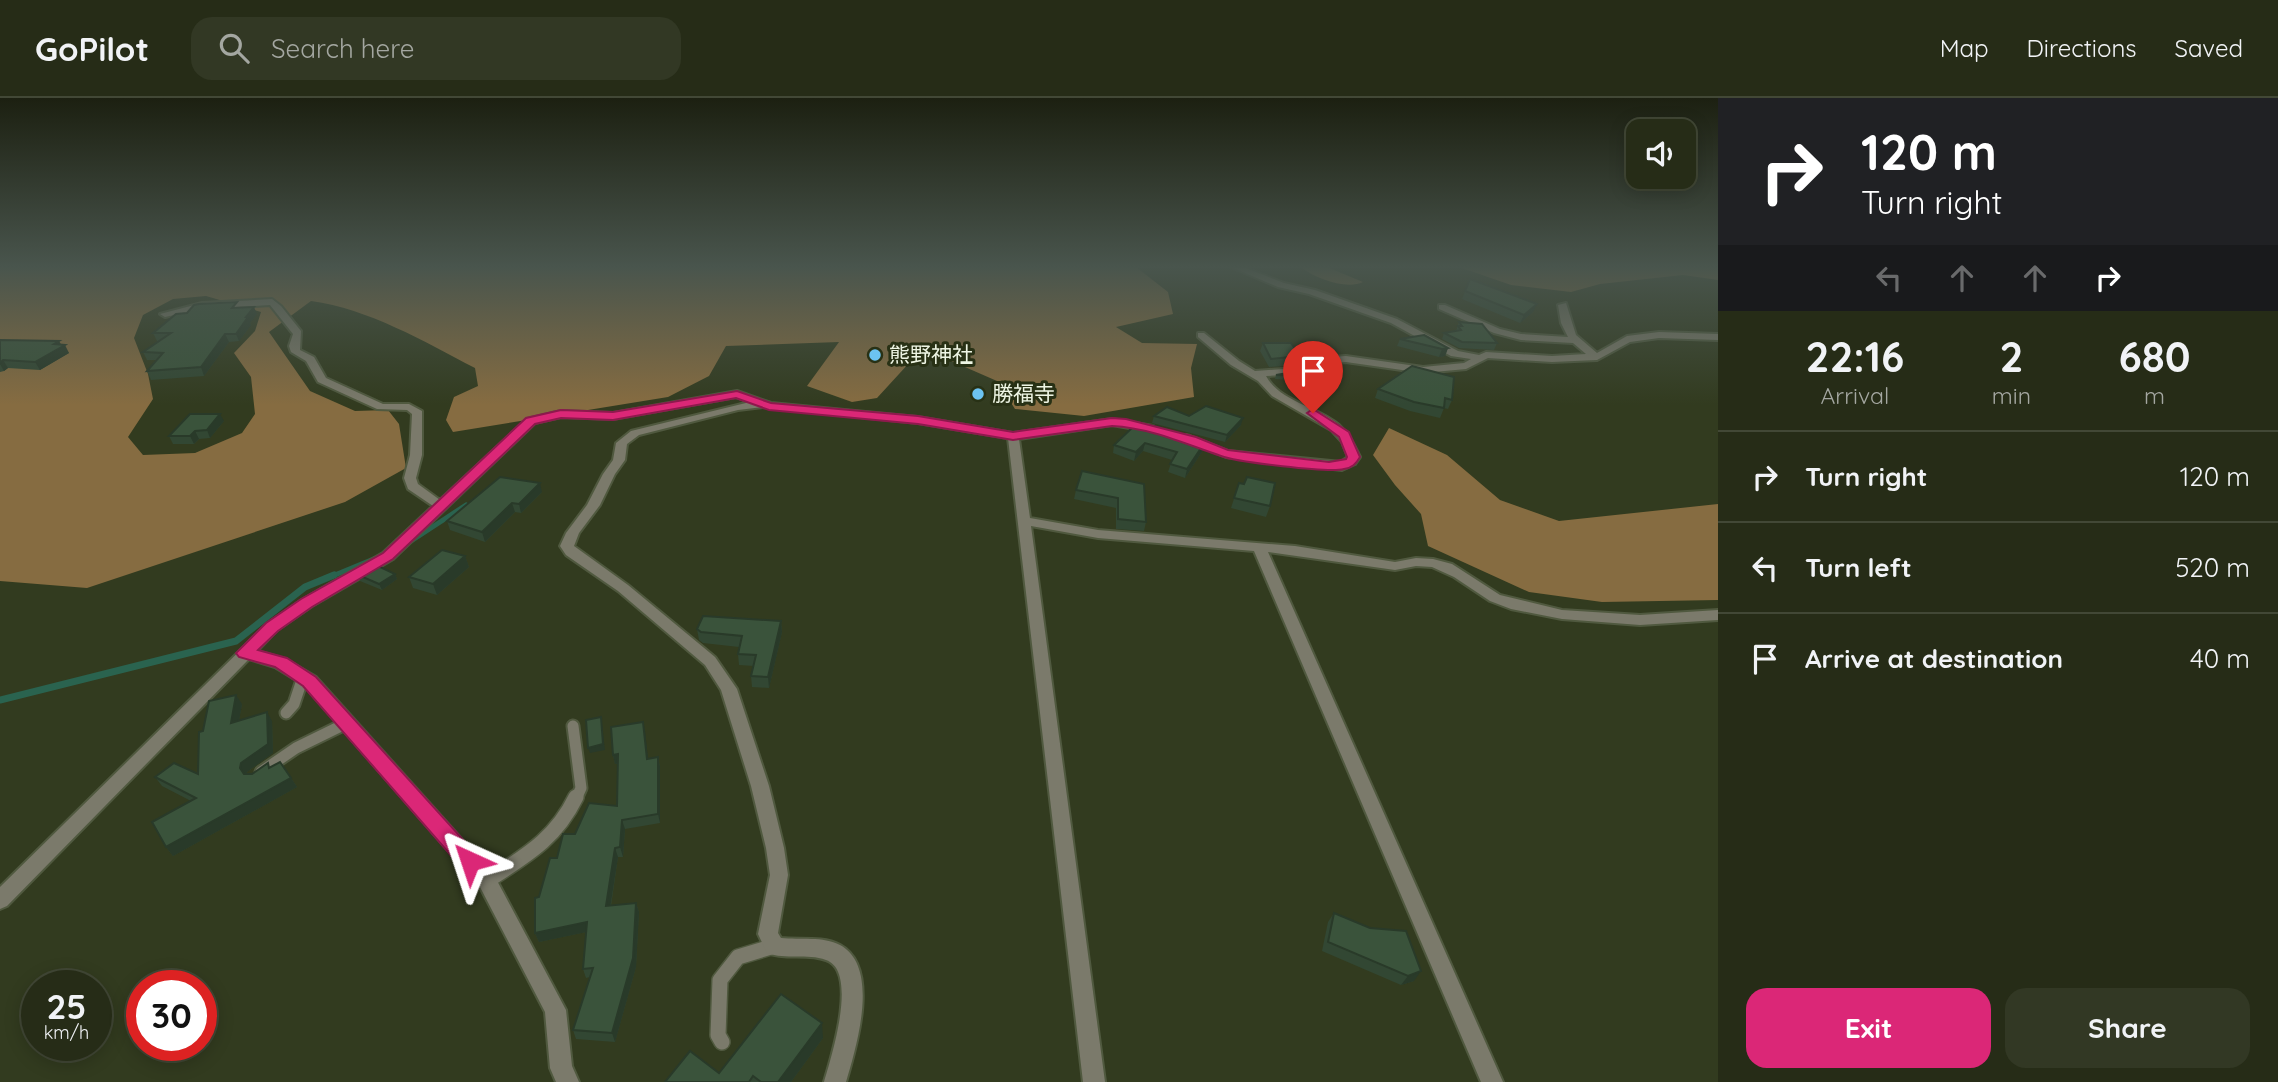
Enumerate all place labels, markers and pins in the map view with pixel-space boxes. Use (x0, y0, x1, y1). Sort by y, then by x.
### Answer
place label: 熊野神社 (889, 341, 973, 367)
pin (1283, 341, 1343, 413)
marker: 熊野神社 (867, 347, 883, 363)
place label: 勝福寺 (992, 380, 1055, 406)
marker: 勝福寺 (970, 386, 986, 402)

